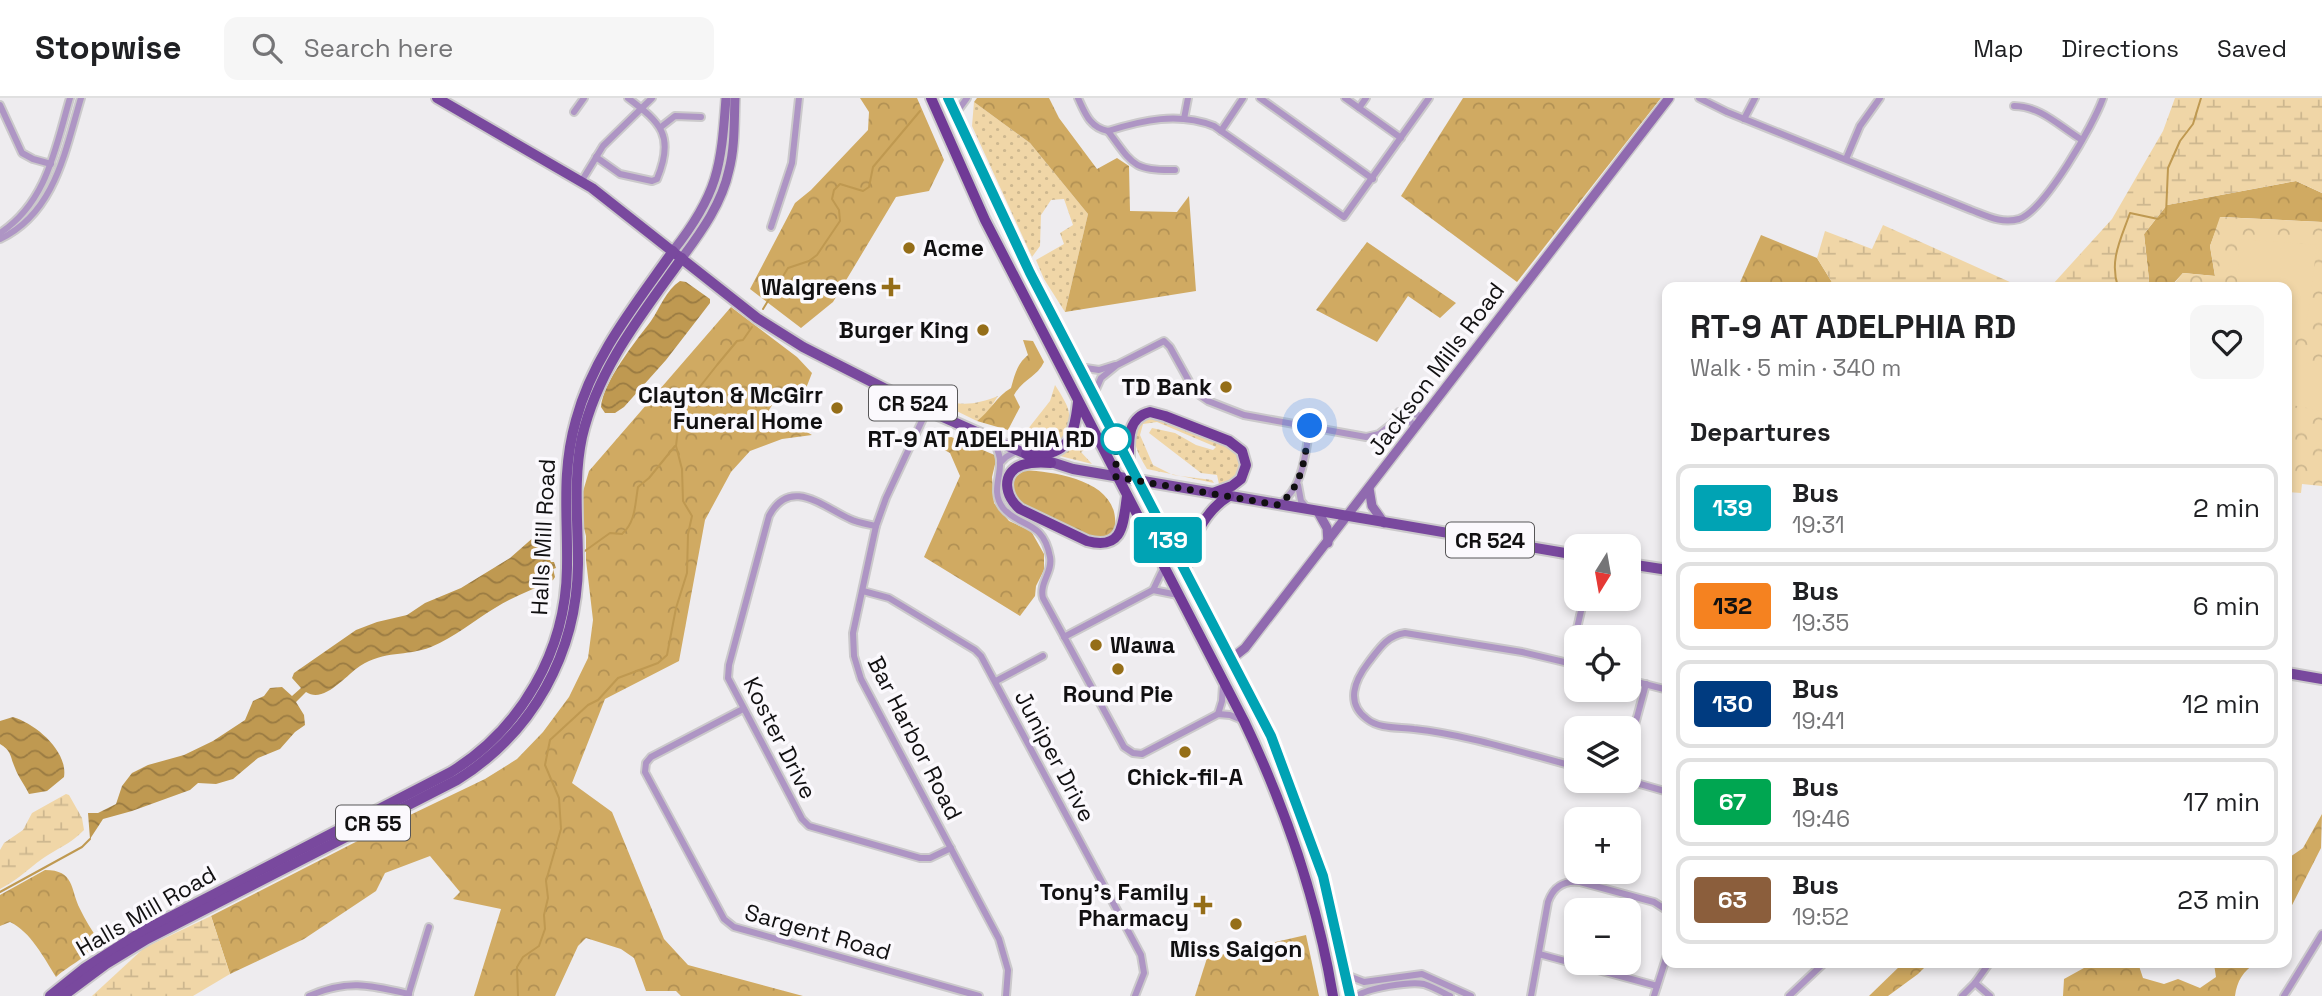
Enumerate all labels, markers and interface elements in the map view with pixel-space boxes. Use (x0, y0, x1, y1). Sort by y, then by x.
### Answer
search box (224, 17, 714, 80)
text: Stopwise (35, 27, 182, 69)
icon: search (248, 29, 286, 67)
text: Search here (304, 31, 453, 65)
text: Map (1973, 33, 2023, 64)
text: Directions (2061, 33, 2179, 64)
text: Saved (2217, 33, 2287, 64)
place label: Acme (923, 233, 984, 263)
marker: Acme (901, 240, 917, 256)
place label: Walgreens (761, 272, 877, 302)
street label: Jackson Mills Road (1361, 276, 1511, 462)
marker: Walgreens (883, 279, 899, 295)
button: heart (2190, 305, 2264, 379)
text: RT-9 AT ADELPHIA RD (1690, 306, 2016, 348)
place label: Burger King (839, 315, 969, 345)
marker: Burger King (975, 322, 991, 338)
text: Walk · 5 min · 340 m (1690, 353, 1901, 383)
place label: TD Bank (1122, 372, 1212, 402)
marker: TD Bank (1218, 379, 1234, 395)
place label: Clayton & McGirr Funeral Home (638, 380, 823, 436)
road number: CR 524 (869, 386, 957, 420)
marker: Clayton & McGirr Funeral Home (829, 400, 845, 416)
your location (1292, 408, 1327, 443)
text: Departures (1690, 415, 1831, 449)
place label: RT-9 AT ADELPHIA RD (868, 424, 1095, 454)
marker: RT-9 AT ADELPHIA RD (1101, 424, 1131, 454)
street label: Halls Mill Road (524, 458, 562, 616)
text: Bus (1792, 476, 1839, 510)
text: 2 min (2193, 491, 2260, 525)
text: 139 (1712, 492, 1753, 523)
text: 19:31 (1792, 510, 1845, 540)
line badge: 139 (1128, 517, 1208, 563)
road number: CR 524 (1446, 522, 1534, 558)
text: 139 (1148, 524, 1188, 555)
north arrow (1564, 534, 1642, 611)
map controls (1564, 534, 1641, 975)
text: Bus (1792, 574, 1839, 608)
text: 6 min (2193, 589, 2260, 623)
text: 132 (1713, 590, 1752, 621)
text: 19:35 (1792, 608, 1849, 638)
button: locate (1564, 625, 1641, 702)
place label: Wawa (1110, 630, 1175, 660)
marker: Wawa (1088, 637, 1104, 653)
street label: Bar Harbor Road (861, 651, 969, 825)
marker: Round Pie (1110, 661, 1126, 677)
street label: Koster Drive (736, 672, 824, 804)
text: Bus (1792, 672, 1839, 706)
place label: Round Pie (1063, 679, 1173, 709)
street label: Juniper Drive (1008, 685, 1102, 827)
text: 12 min (2182, 687, 2260, 721)
text: 130 (1712, 688, 1753, 719)
text: 19:41 (1792, 706, 1845, 736)
button: layers (1564, 716, 1641, 793)
marker: Chick-fil-A (1177, 744, 1193, 760)
place label: Chick-fil-A (1127, 762, 1243, 792)
text: Bus (1792, 770, 1839, 804)
text: 17 min (2183, 785, 2260, 819)
text: 67 (1719, 786, 1746, 817)
text: 19:46 (1792, 804, 1850, 834)
road number: CR 55 (336, 806, 410, 840)
button: + (1564, 807, 1641, 884)
street label: Halls Mill Road (71, 859, 221, 963)
text: Bus (1792, 868, 1839, 902)
place label: Tony's Family Pharmacy (1040, 877, 1189, 933)
text: 23 min (2177, 883, 2260, 917)
text: 63 (1718, 884, 1747, 915)
street label: Sargent Road (741, 897, 895, 967)
marker: Tony's Family Pharmacy (1195, 897, 1211, 913)
button: − (1564, 898, 1641, 975)
text: 19:52 (1792, 902, 1849, 932)
marker: Miss Saigon (1228, 916, 1244, 932)
place label: Miss Saigon (1170, 934, 1302, 964)

